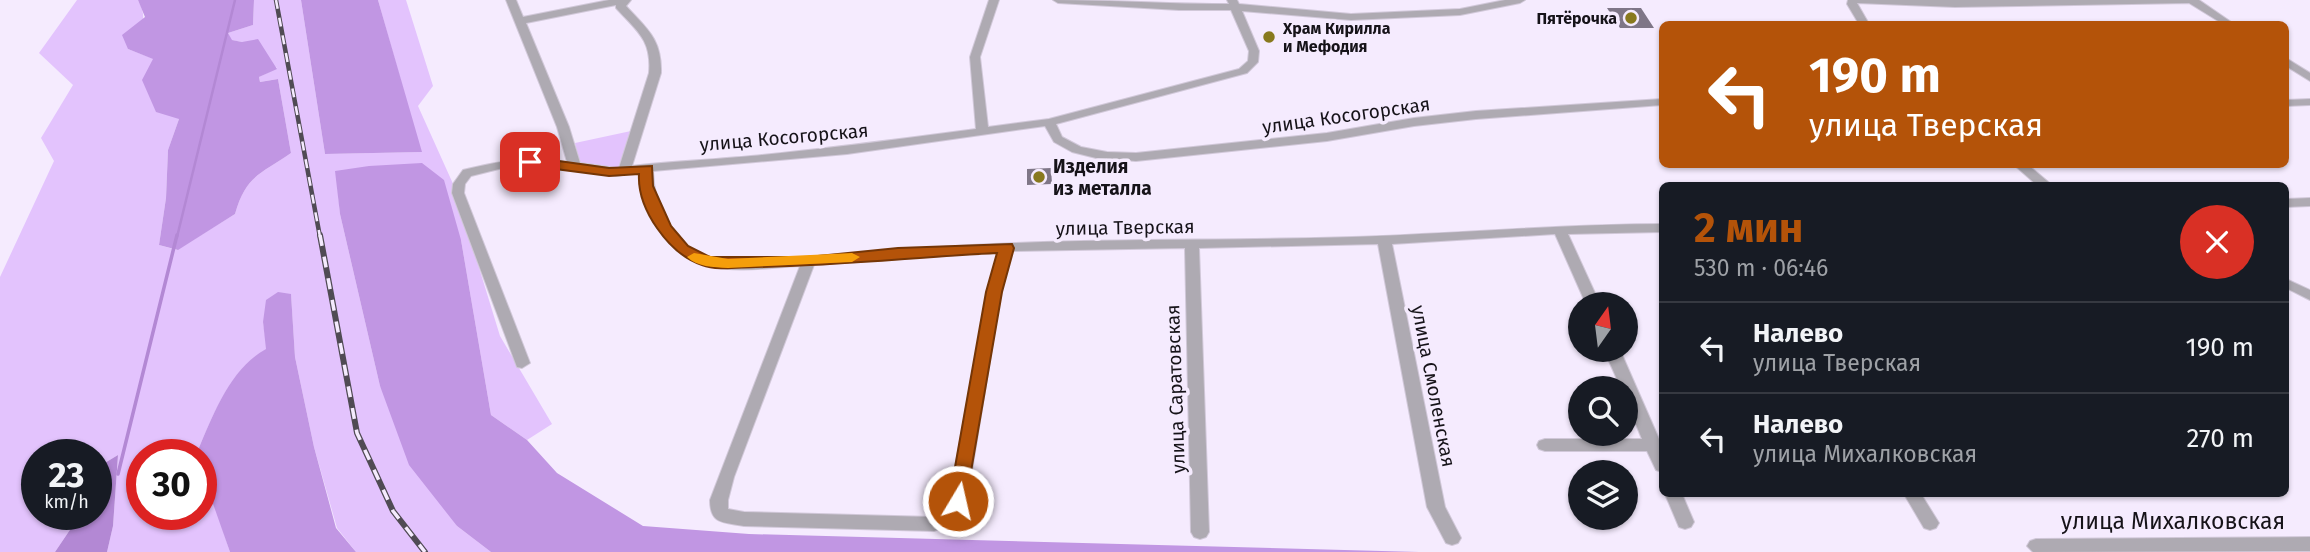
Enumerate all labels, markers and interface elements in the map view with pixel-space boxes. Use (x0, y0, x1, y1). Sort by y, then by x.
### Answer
place label: Пятёрочка (1536, 9, 1617, 28)
marker: Пятёрочка (1623, 10, 1639, 26)
place label: Храм Кирилла и Мефодия (1282, 19, 1391, 56)
marker: Храм Кирилла и Мефодия (1261, 29, 1277, 45)
text: 190 m (1809, 46, 1941, 105)
icon: left (1694, 49, 1785, 140)
street label: улица Косогорская (1261, 92, 1432, 139)
text: улица Тверская (1809, 106, 2043, 144)
street label: улица Косогорская (699, 119, 869, 156)
pin (500, 132, 560, 192)
icon: arrive (511, 143, 549, 181)
place label: Изделия из металла (1053, 155, 1152, 200)
marker: Изделия из металла (1031, 169, 1047, 185)
text: 2 мин (1694, 203, 1803, 253)
button: close (2180, 205, 2254, 279)
street label: улица Тверская (1055, 215, 1195, 240)
text: 530 m · 06:46 (1694, 254, 1828, 282)
north arrow (1568, 292, 1638, 362)
map controls (1568, 292, 1638, 530)
street label: улица Смоленская (1407, 303, 1460, 469)
street label: улица Саратовская (1161, 304, 1190, 474)
text: Налево (1753, 318, 1843, 349)
icon: left (1694, 329, 1732, 367)
text: 190 m (2185, 332, 2254, 363)
text: улица Тверская (1753, 349, 1921, 377)
button: search (1568, 376, 1638, 446)
text: Налево (1753, 409, 1843, 440)
icon: left (1694, 420, 1732, 458)
text: 270 m (2186, 423, 2254, 454)
speed limit sign: 30 (126, 439, 217, 530)
text: улица Михалковская (1753, 440, 1977, 468)
text: 23 (48, 454, 85, 496)
button: layers (1568, 460, 1638, 530)
position arrow (921, 464, 995, 538)
text: km/h (44, 491, 89, 513)
street label: улица Михалковская (2061, 507, 2285, 535)

